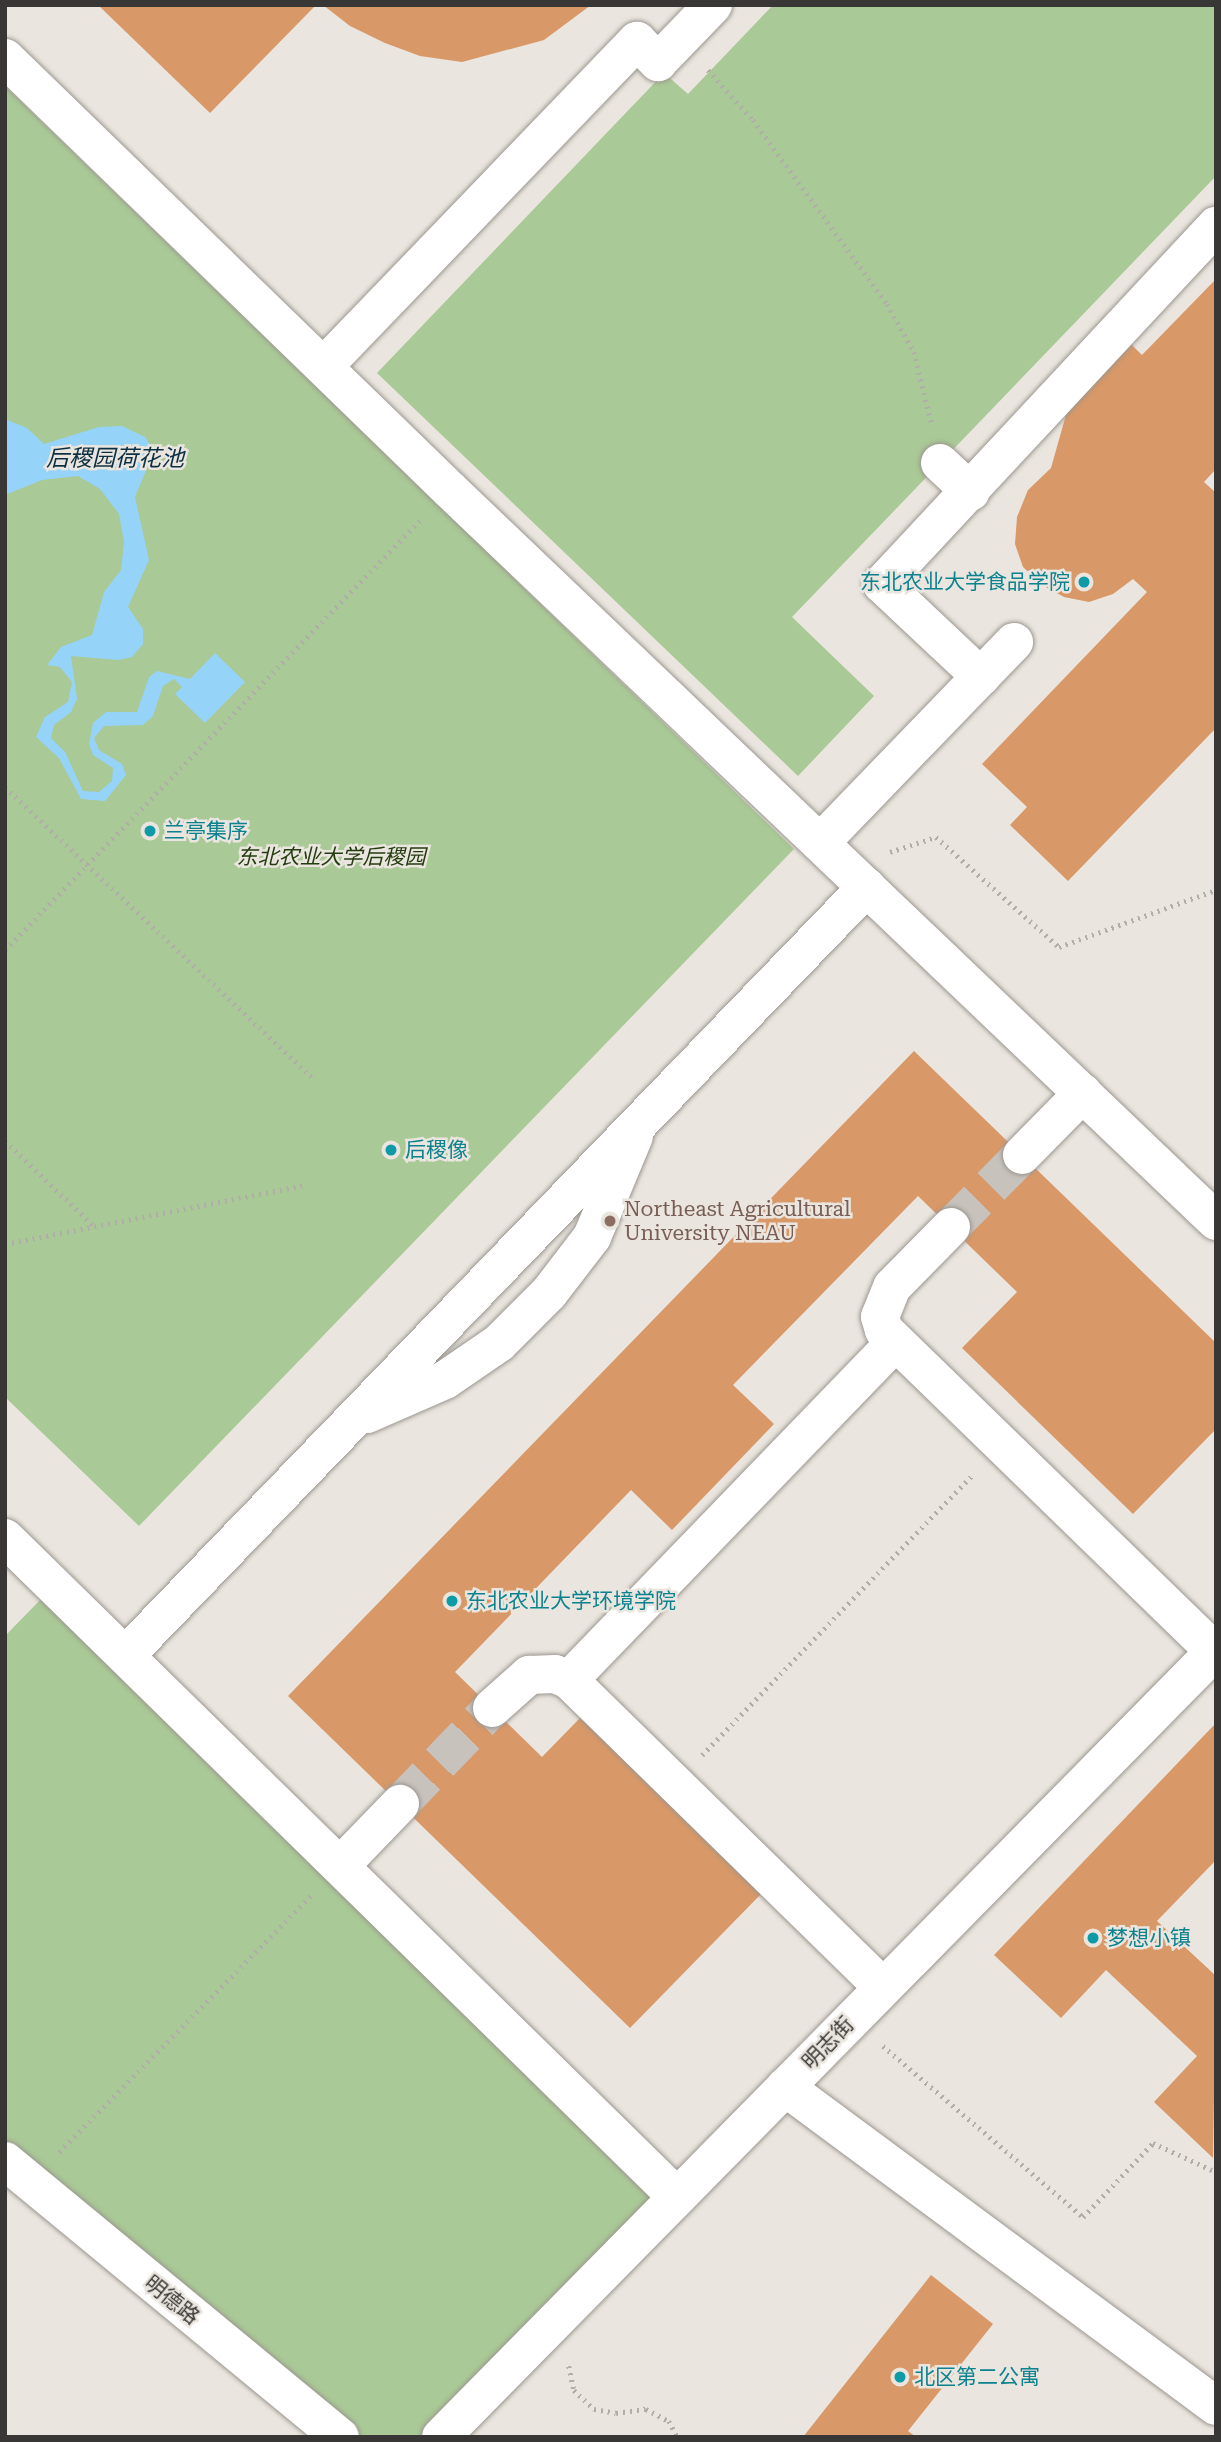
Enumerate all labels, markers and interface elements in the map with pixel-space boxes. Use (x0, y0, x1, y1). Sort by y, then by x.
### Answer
water label: 后稷园荷花池 (46, 445, 184, 473)
place label: 东北农业大学食品学院 (860, 569, 1070, 595)
marker: 东北农业大学食品学院 (1076, 574, 1092, 590)
place label: 兰亭集序 (164, 818, 248, 844)
marker: 兰亭集序 (142, 823, 158, 839)
park label: 东北农业大学后稷园 (237, 844, 425, 870)
place label: 后稷像 (405, 1137, 468, 1163)
marker: 后稷像 (383, 1142, 399, 1158)
place label: Northeast Agricultural University NEAU (624, 1196, 850, 1246)
marker: Northeast Agricultural University NEAU (602, 1213, 618, 1229)
place label: 东北农业大学环境学院 (466, 1588, 676, 1614)
marker: 东北农业大学环境学院 (444, 1593, 460, 1609)
place label: 梦想小镇 (1107, 1925, 1191, 1951)
marker: 梦想小镇 (1085, 1930, 1101, 1946)
street label: 明志街 (797, 2012, 859, 2074)
street label: 明德路 (140, 2270, 204, 2330)
place label: 北区第二公寓 (914, 2364, 1040, 2390)
marker: 北区第二公寓 (892, 2369, 908, 2385)

